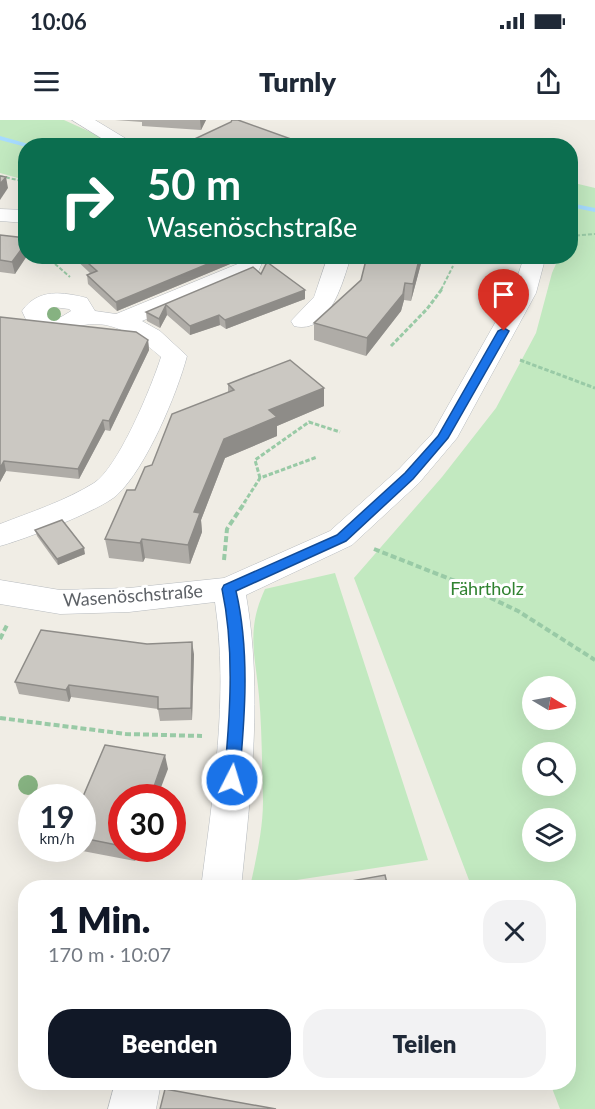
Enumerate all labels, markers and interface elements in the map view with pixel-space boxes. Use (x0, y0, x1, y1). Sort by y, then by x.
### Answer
text: 10:06 (30, 8, 87, 35)
icon: menu (30, 65, 63, 98)
text: Turnly (259, 65, 336, 98)
icon: share (532, 65, 565, 98)
text: 50 m (147, 159, 241, 209)
icon: right (48, 162, 126, 240)
text: Wasenöschstraße (147, 210, 357, 243)
pin (478, 269, 529, 331)
icon: arrive (487, 278, 520, 311)
park label: Fährtholz (450, 577, 524, 599)
street label: Wasenöschstraße (62, 579, 204, 611)
north arrow (522, 676, 576, 730)
map controls (522, 676, 576, 862)
button: search (522, 742, 576, 796)
position arrow (200, 748, 264, 812)
speed limit sign: 30 (108, 784, 186, 862)
text: 19 (40, 798, 74, 834)
button: layers (522, 808, 576, 862)
text: km/h (39, 829, 75, 847)
text: 1 Min. (48, 897, 150, 941)
button: close (483, 900, 546, 963)
text: 170 m · 10:07 (48, 942, 171, 966)
button: Beenden (48, 1009, 291, 1078)
button: Teilen (303, 1009, 546, 1078)

